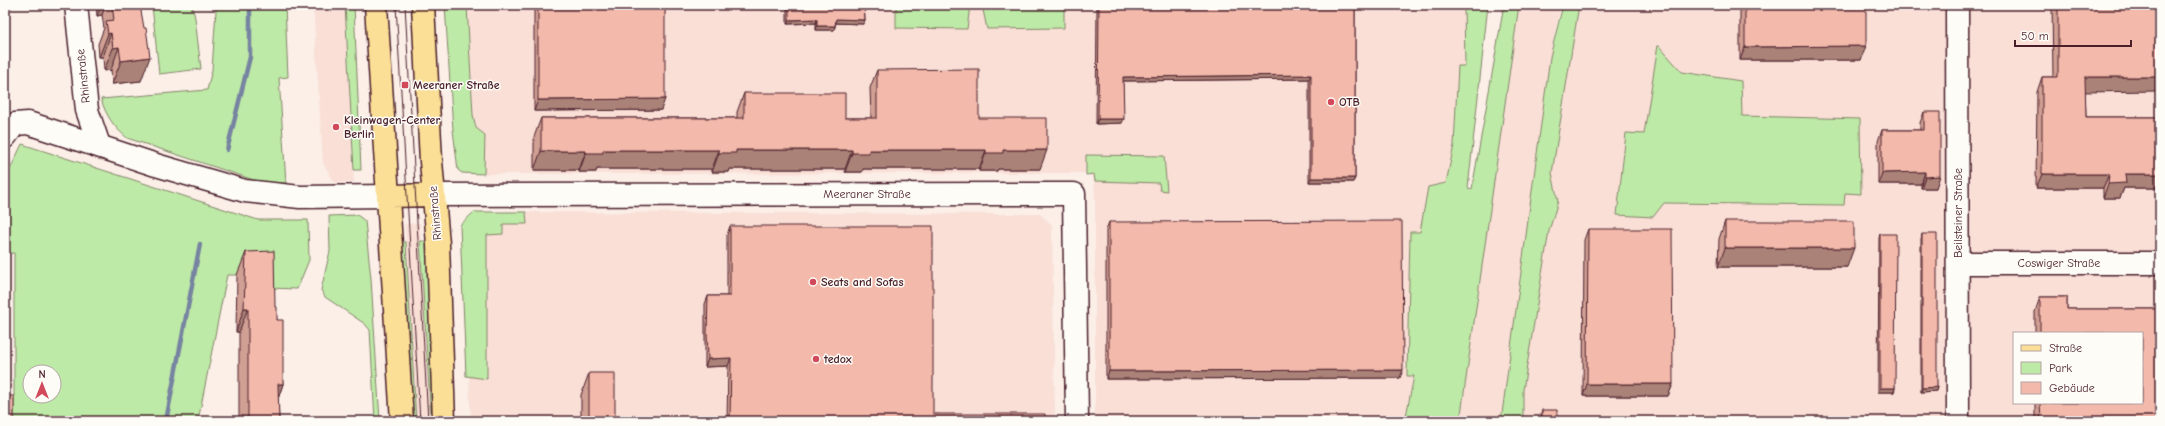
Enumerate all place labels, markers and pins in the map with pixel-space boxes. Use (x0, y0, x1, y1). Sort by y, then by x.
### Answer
place label: Meeraner Straße (413, 78, 500, 92)
marker: Meeraner Straße (400, 80, 410, 90)
place label: OTB (1339, 95, 1360, 109)
marker: OTB (1326, 97, 1336, 107)
place label: Kleinwagen-Center Berlin (344, 113, 441, 141)
marker: Kleinwagen-Center Berlin (331, 122, 341, 132)
place label: Seats and Sofas (821, 275, 904, 289)
marker: Seats and Sofas (808, 277, 818, 287)
place label: tedox (823, 352, 852, 366)
marker: tedox (811, 354, 821, 364)

